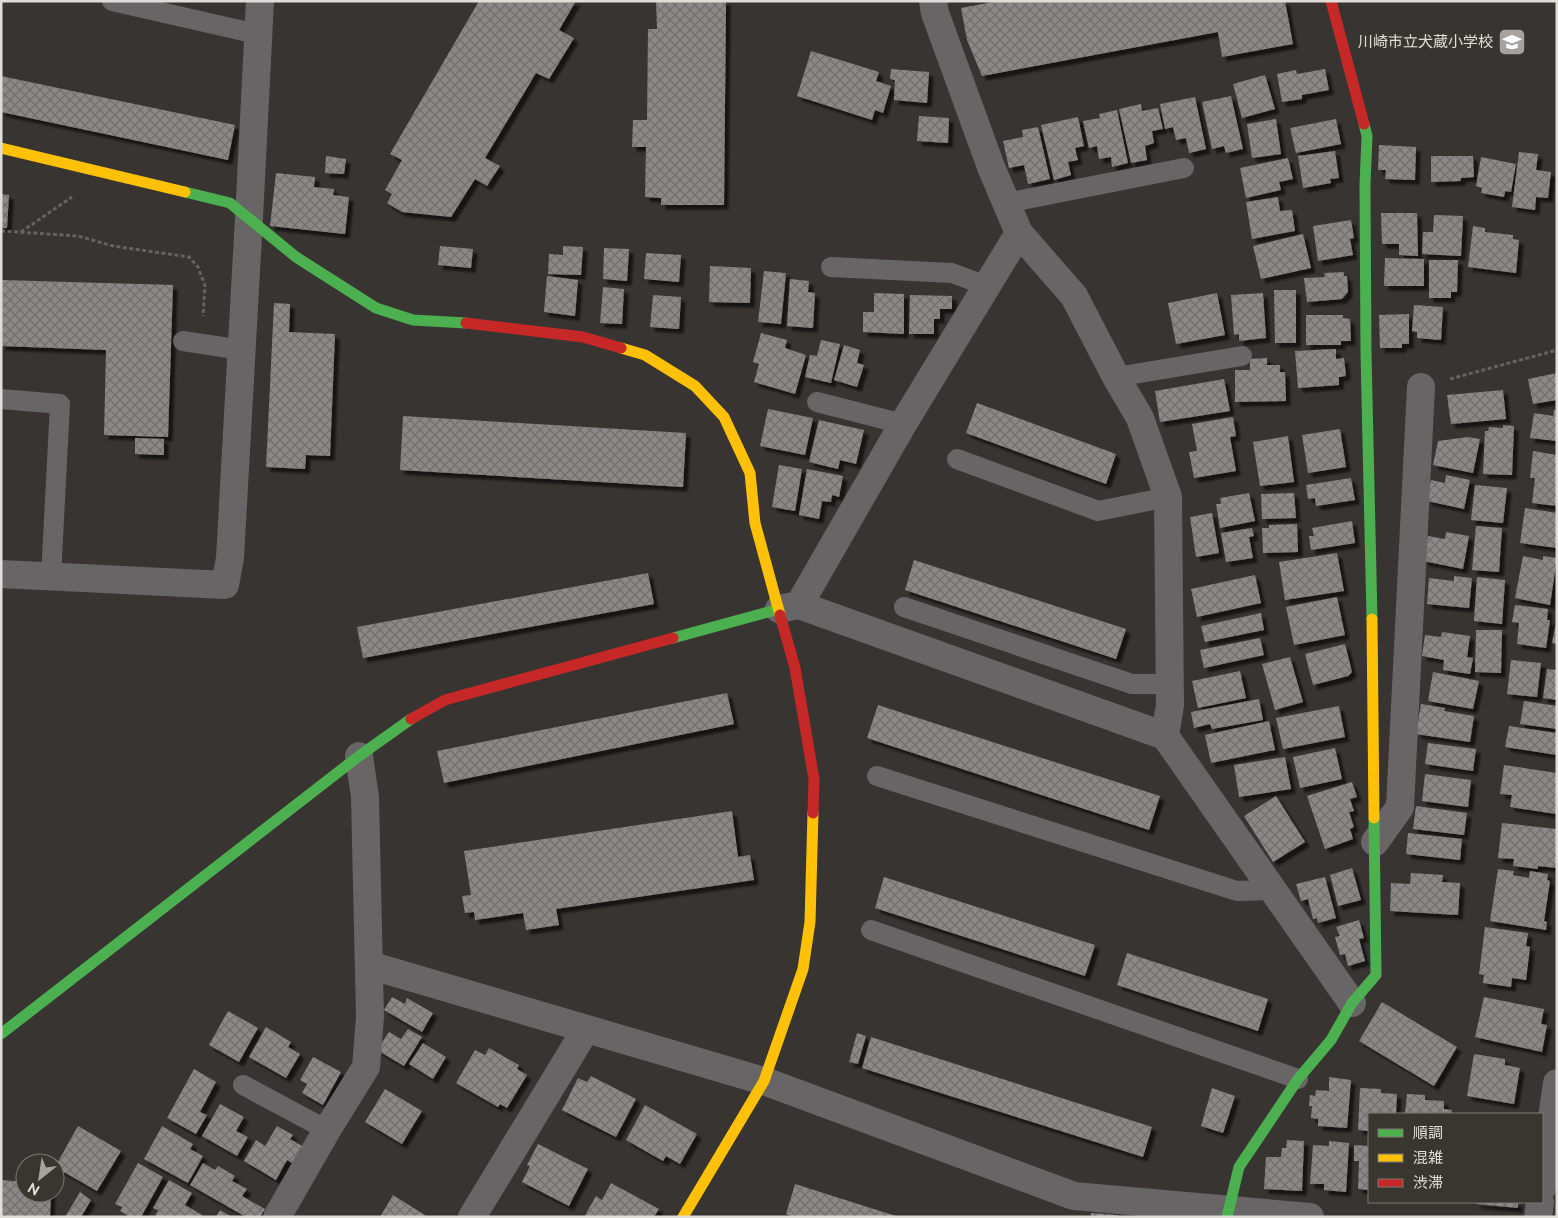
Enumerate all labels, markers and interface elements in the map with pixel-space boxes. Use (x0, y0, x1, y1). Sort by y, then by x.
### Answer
school or university icon: 川崎市立犬蔵小学校 (1497, 27, 1527, 57)
place label: 川崎市立犬蔵小学校 (1358, 33, 1493, 51)
legend (1368, 1113, 1543, 1203)
text: 順調 (1413, 1124, 1443, 1142)
text: 混雑 (1413, 1149, 1443, 1167)
north arrow (15, 1153, 65, 1203)
text: 渋滞 (1413, 1174, 1443, 1192)
text: N (25, 1180, 42, 1199)

